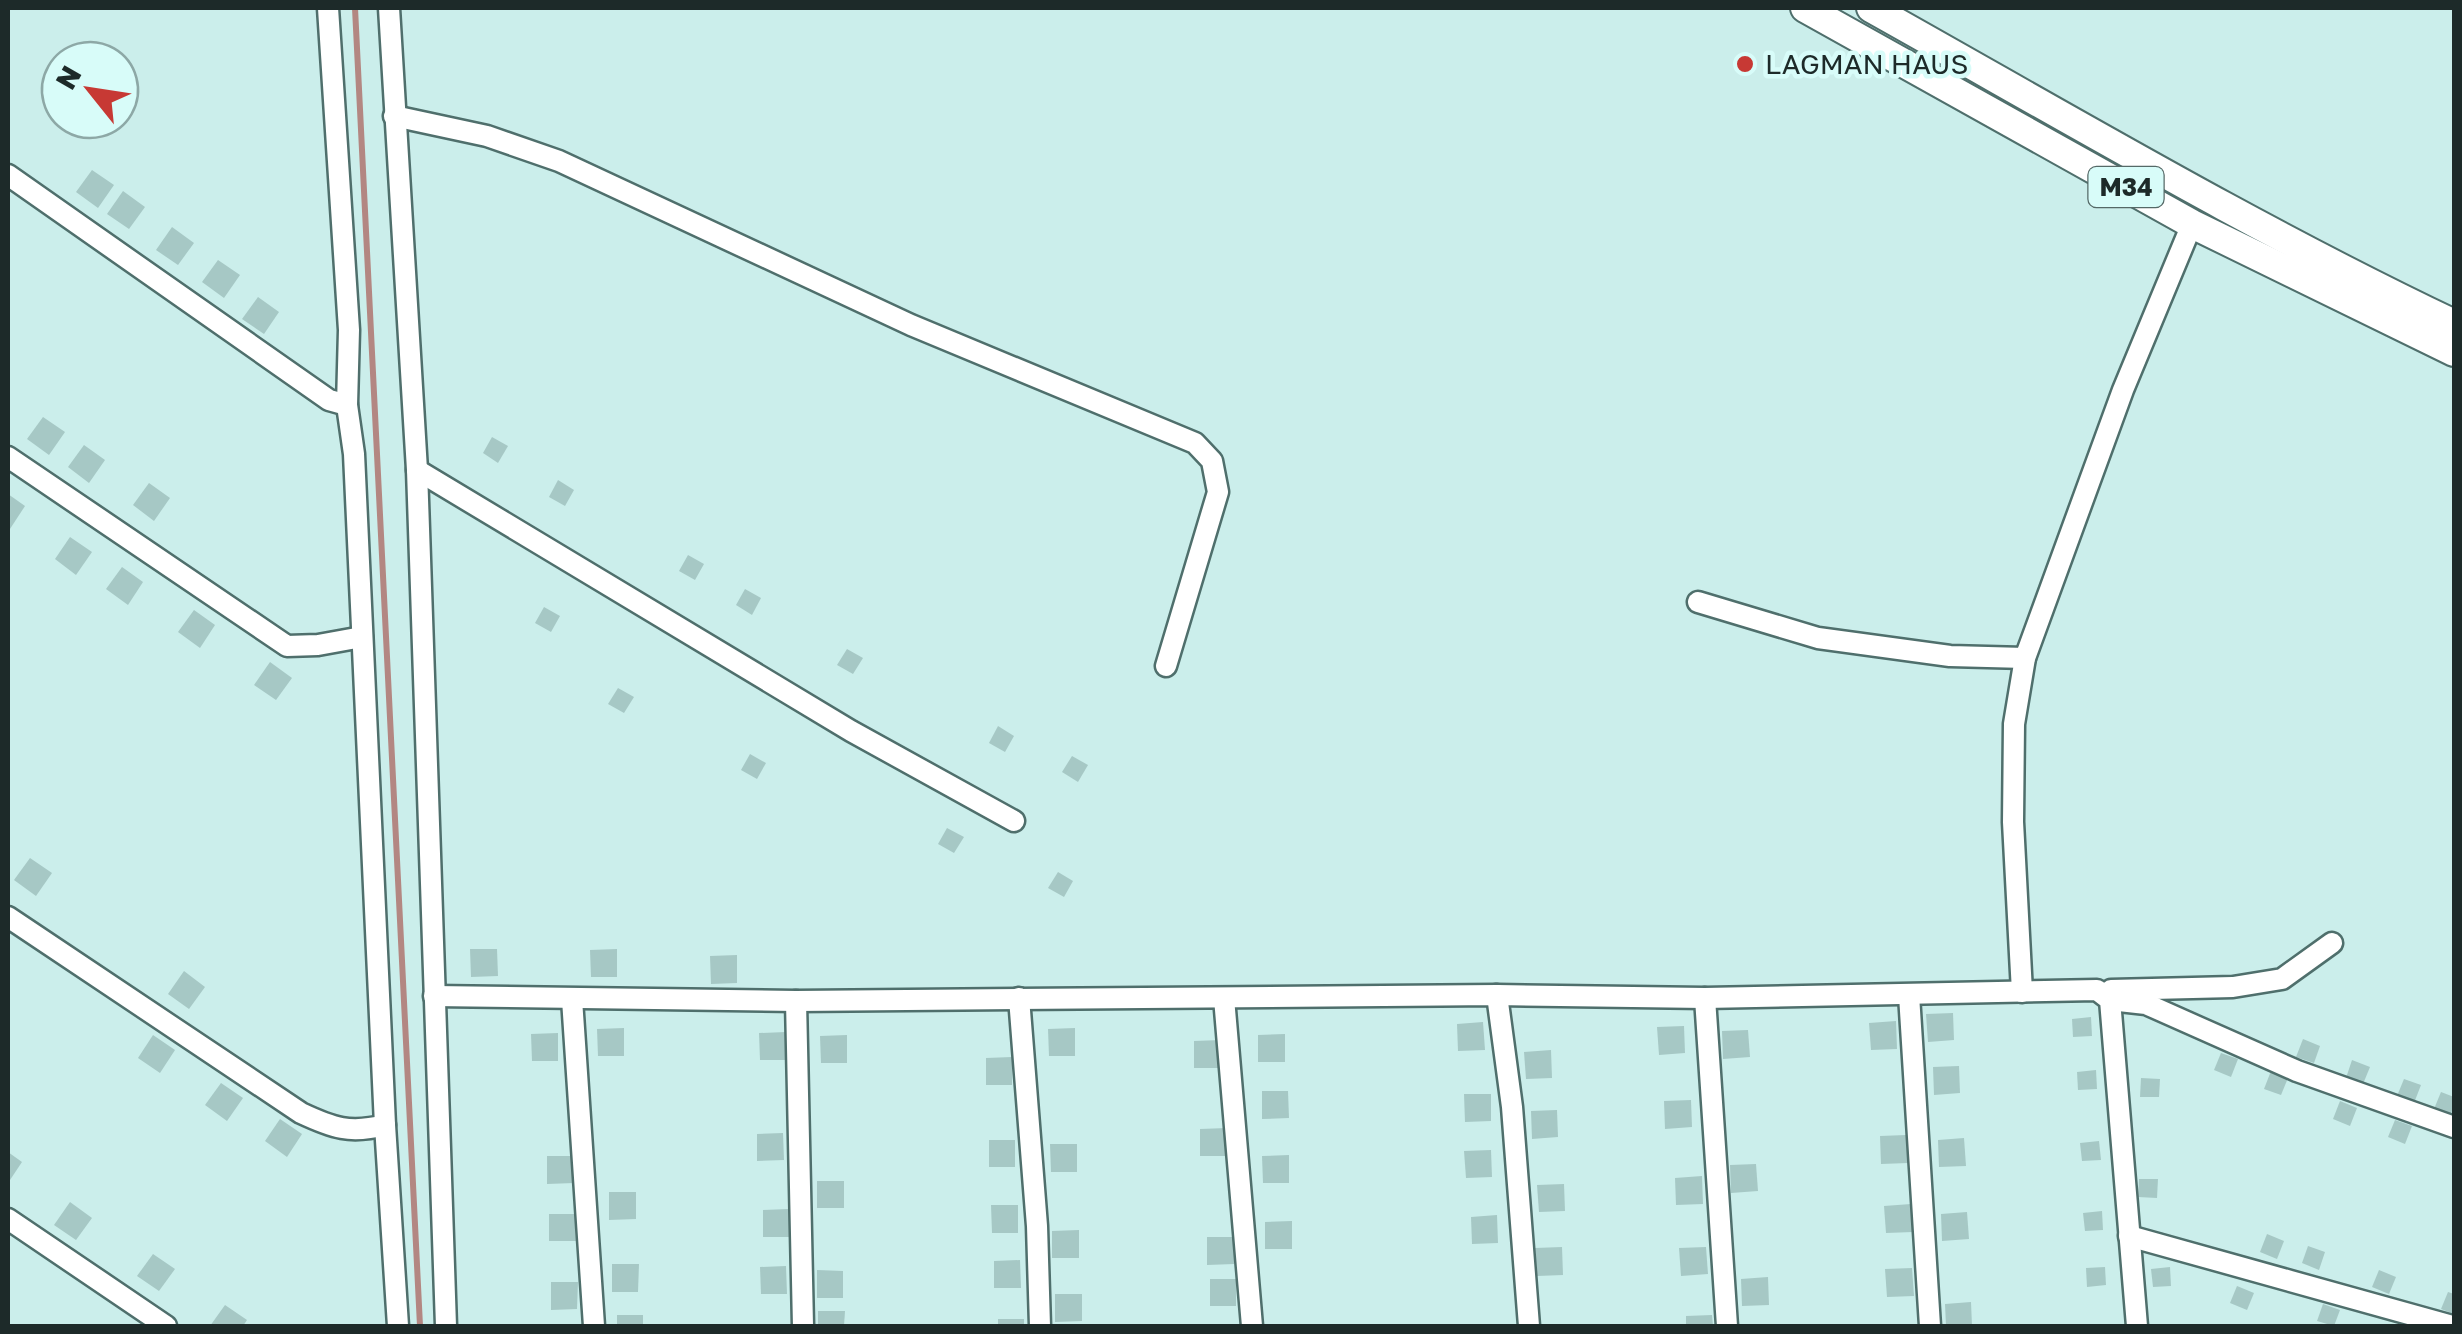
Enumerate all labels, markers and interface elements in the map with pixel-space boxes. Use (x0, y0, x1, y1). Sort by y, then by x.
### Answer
north arrow (40, 40, 140, 140)
place label: LAGMAN HAUS (1765, 47, 1968, 80)
marker: LAGMAN HAUS (1734, 53, 1756, 75)
text: N (48, 60, 88, 95)
road number: M34 (2088, 167, 2164, 207)

